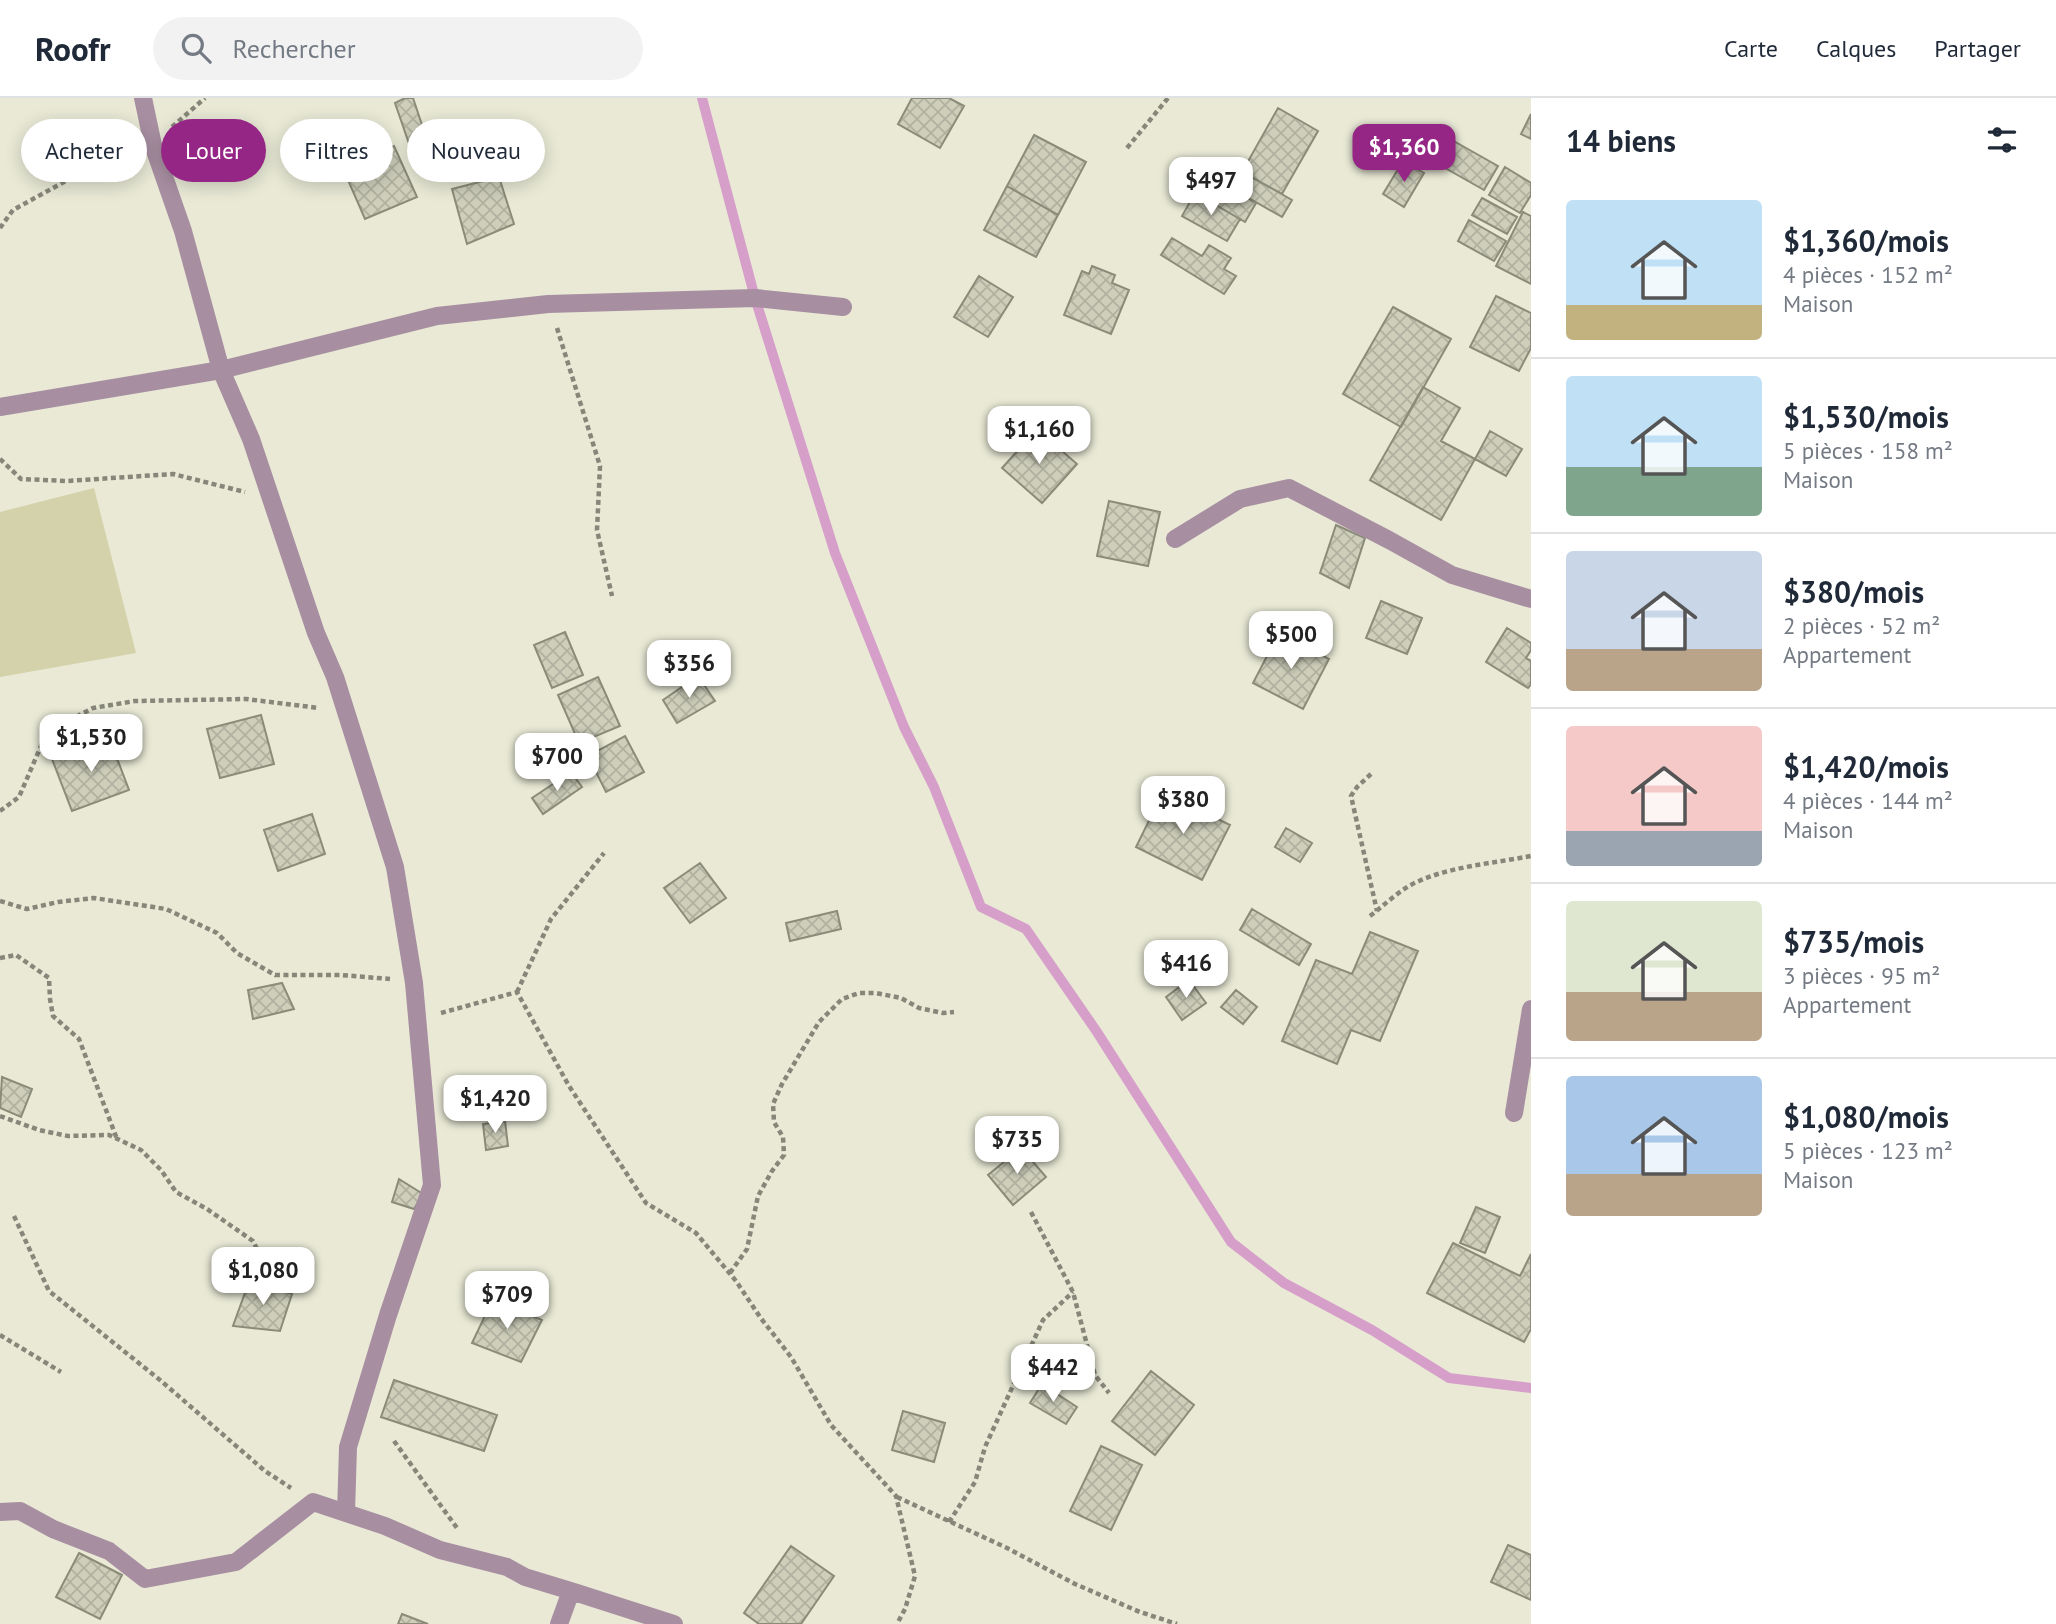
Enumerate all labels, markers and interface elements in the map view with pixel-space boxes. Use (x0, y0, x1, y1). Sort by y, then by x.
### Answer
search box (153, 17, 643, 80)
text: Roofr (35, 27, 111, 70)
icon: search (177, 29, 215, 67)
text: Rechercher (233, 32, 356, 65)
text: Carte (1724, 33, 1778, 64)
text: Calques (1816, 33, 1896, 64)
text: Partager (1934, 33, 2021, 64)
chip: Acheter (21, 119, 147, 182)
chip: Louer (161, 119, 266, 182)
chip: Filtres (280, 119, 393, 182)
chip: Nouveau (407, 119, 545, 182)
text: 14 biens (1566, 121, 1676, 160)
icon: filters (1983, 121, 2021, 159)
pin: $1,360 (1347, 125, 1461, 184)
text: $1,360 (1368, 132, 1440, 161)
pin: $497 (1170, 158, 1252, 217)
text: $497 (1185, 165, 1237, 194)
text: $1,360/mois (1783, 221, 1949, 260)
icon: home (1622, 228, 1706, 312)
text: 4 pièces · 152 m² (1783, 260, 1953, 289)
text: Maison (1783, 289, 1853, 318)
text: $1,530/mois (1783, 397, 1949, 436)
icon: home (1622, 404, 1706, 488)
pin: $1,160 (982, 406, 1096, 466)
text: $1,160 (1003, 414, 1075, 443)
text: 5 pièces · 158 m² (1783, 436, 1953, 465)
text: Maison (1783, 465, 1853, 494)
text: $380/mois (1783, 572, 1924, 611)
icon: home (1622, 579, 1706, 663)
text: 2 pièces · 52 m² (1783, 611, 1940, 640)
pin: $500 (1250, 612, 1332, 671)
text: $500 (1265, 619, 1317, 648)
pin: $356 (648, 640, 730, 700)
text: Appartement (1783, 640, 1911, 669)
text: $356 (663, 648, 715, 677)
pin: $1,530 (34, 714, 148, 774)
text: $1,530 (55, 722, 127, 751)
pin: $700 (516, 734, 598, 793)
text: $700 (531, 741, 583, 770)
text: $1,420/mois (1783, 747, 1949, 786)
icon: home (1622, 754, 1706, 838)
pin: $380 (1142, 776, 1224, 836)
text: $380 (1157, 784, 1209, 813)
text: 4 pièces · 144 m² (1783, 786, 1953, 815)
text: Maison (1783, 815, 1853, 844)
text: $735/mois (1783, 922, 1924, 961)
icon: home (1622, 929, 1706, 1013)
pin: $416 (1145, 940, 1227, 1000)
text: $416 (1160, 948, 1212, 977)
text: 3 pièces · 95 m² (1783, 961, 1940, 990)
text: Appartement (1783, 990, 1911, 1019)
pin: $1,420 (438, 1076, 552, 1135)
text: $1,420 (459, 1083, 531, 1112)
text: $1,080/mois (1783, 1097, 1949, 1136)
icon: home (1622, 1104, 1706, 1188)
pin: $735 (976, 1116, 1058, 1176)
text: $735 (991, 1124, 1043, 1153)
text: 5 pièces · 123 m² (1783, 1136, 1953, 1165)
text: Maison (1783, 1165, 1853, 1194)
pin: $1,080 (206, 1248, 320, 1307)
text: $1,080 (227, 1255, 299, 1284)
pin: $709 (466, 1272, 548, 1331)
text: $709 (481, 1279, 533, 1308)
pin: $442 (1012, 1344, 1094, 1404)
text: $442 (1027, 1352, 1079, 1381)

